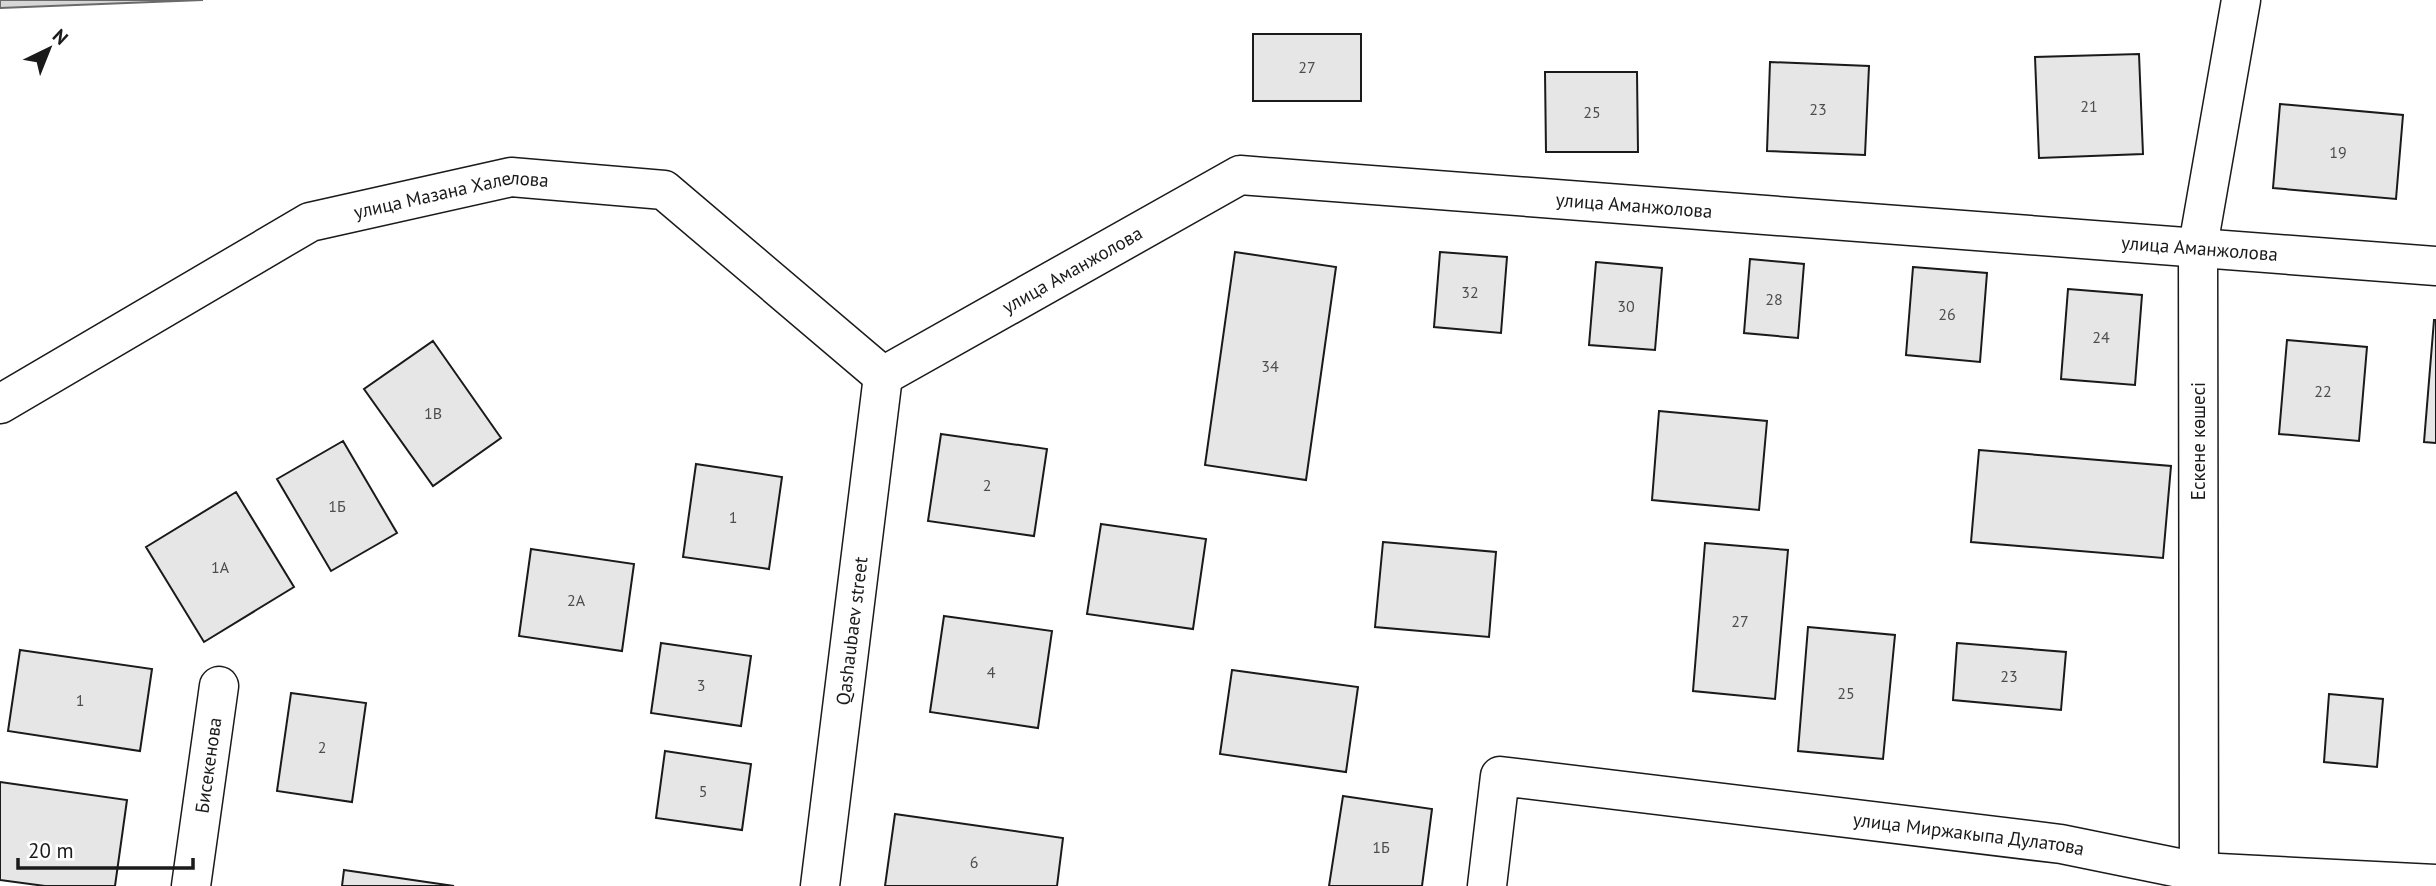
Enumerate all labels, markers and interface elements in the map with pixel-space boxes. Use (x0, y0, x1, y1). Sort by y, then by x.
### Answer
north arrow (14, 14, 84, 84)
text: N (48, 24, 73, 50)
house number: 27 (1298, 57, 1316, 77)
house number: 21 (2080, 96, 2098, 116)
house number: 23 (1809, 99, 1827, 119)
house number: 25 (1583, 102, 1601, 122)
house number: 19 (2329, 142, 2347, 162)
street label: улица Мазана Халелова (351, 165, 550, 224)
street label: улица Аманжолова (1555, 187, 1713, 223)
street label: улица Аманжолова (998, 221, 1146, 319)
street label: улица Аманжолова (2120, 230, 2279, 266)
house number: 32 (1461, 282, 1479, 302)
house number: 28 (1765, 289, 1783, 309)
house number: 30 (1617, 296, 1635, 316)
house number: 26 (1938, 304, 1956, 324)
house number: 24 (2092, 327, 2110, 347)
house number: 34 (1261, 356, 1279, 376)
house number: 22 (2314, 381, 2332, 401)
street label: Ескене көшесі (2186, 382, 2210, 500)
house number: 1В (424, 403, 442, 423)
house number: 2 (983, 475, 991, 495)
house number: 1Б (328, 496, 346, 516)
house number: 1 (729, 507, 737, 527)
street label: Qashaubaev street (830, 555, 873, 707)
house number: 1А (211, 557, 230, 577)
house number: 2А (567, 590, 586, 610)
house number: 27 (1731, 611, 1749, 631)
house number: 4 (987, 662, 996, 682)
house number: 23 (2000, 666, 2018, 686)
house number: 3 (697, 675, 705, 695)
house number: 25 (1837, 683, 1855, 703)
house number: 1 (76, 690, 84, 710)
street label: Бисекенова (189, 716, 226, 815)
house number: 2 (318, 737, 326, 757)
house number: 5 (699, 781, 707, 801)
street label: улица Миржакыпа Дулатова (1852, 807, 2087, 860)
scale bar (18, 826, 192, 870)
text: 20 m (28, 837, 74, 864)
house number: 1Б (1372, 837, 1390, 857)
house number: 6 (970, 852, 978, 872)

